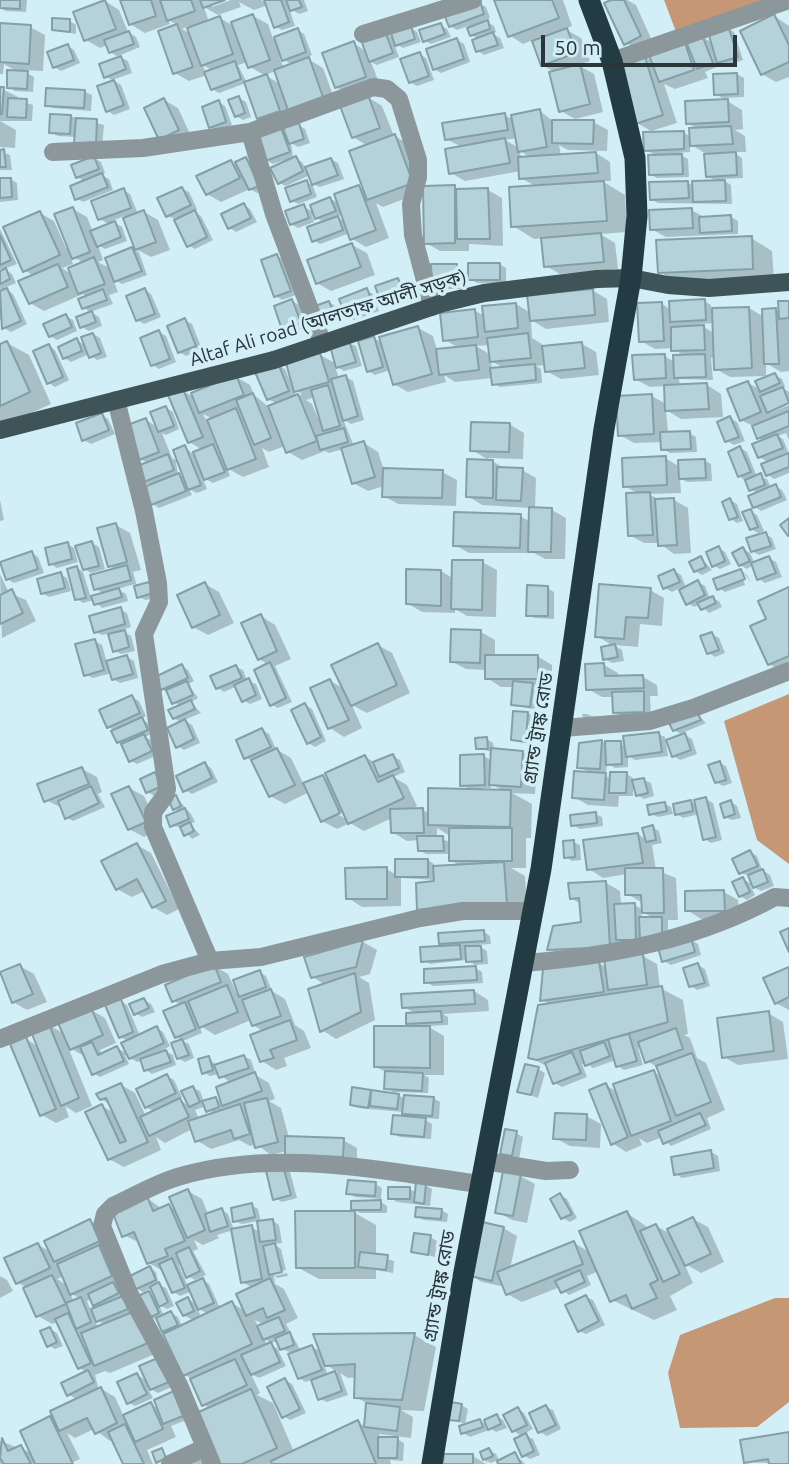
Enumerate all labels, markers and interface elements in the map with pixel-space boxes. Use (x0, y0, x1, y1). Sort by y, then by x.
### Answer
scale bar (544, 21, 740, 65)
text: 50 m (554, 35, 601, 59)
street label: Altaf Ali road (আলতাফ আলী সড়ক) (187, 265, 469, 371)
street label: গ্র্যান্ড ট্রাঙ্ক রোড (518, 671, 558, 785)
street label: গ্র্যান্ড ট্রাঙ্ক রোড (418, 1229, 460, 1343)

